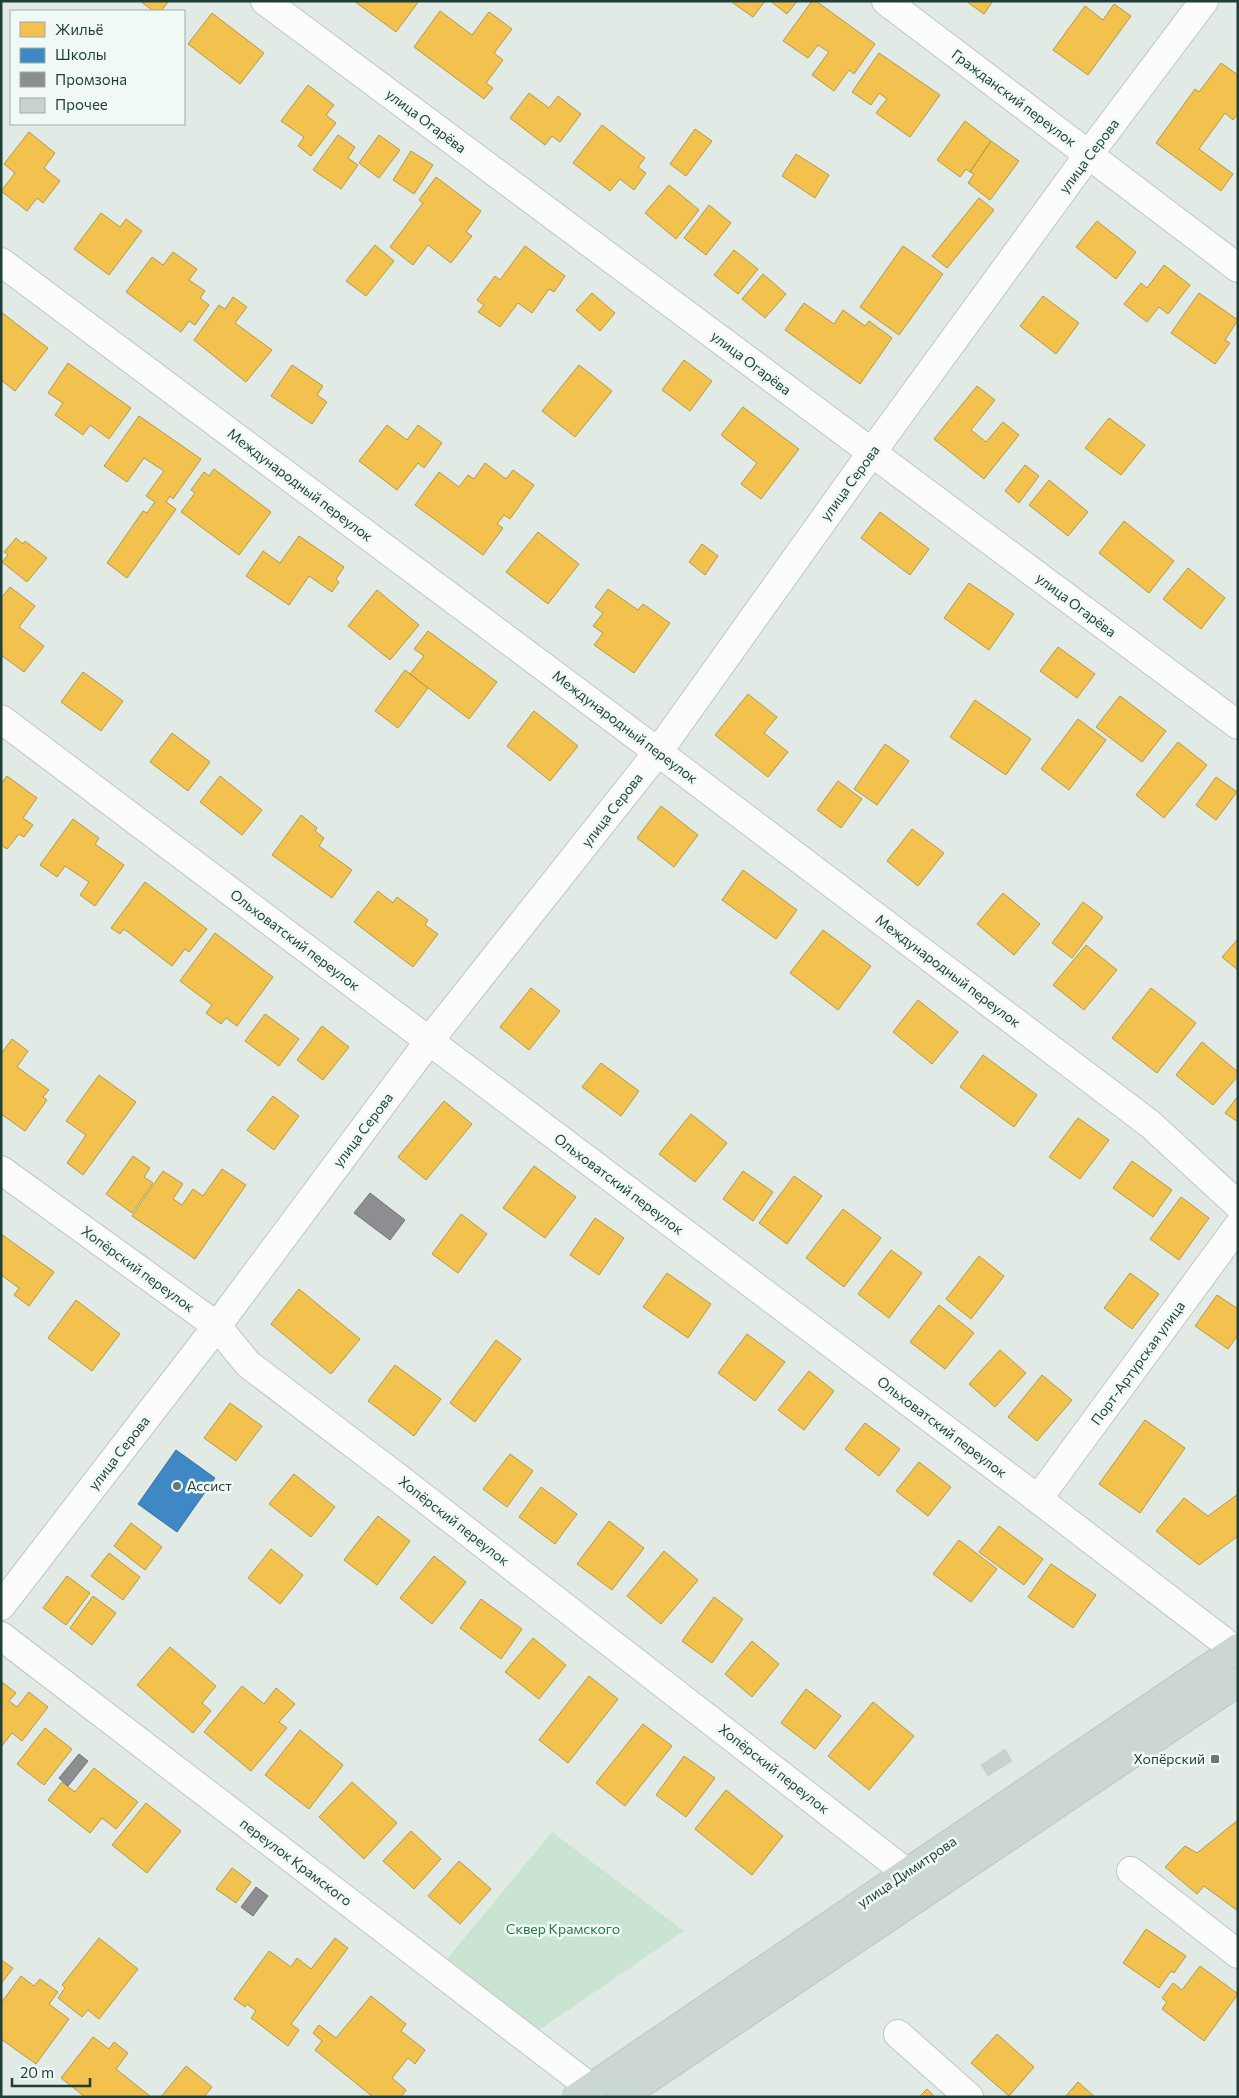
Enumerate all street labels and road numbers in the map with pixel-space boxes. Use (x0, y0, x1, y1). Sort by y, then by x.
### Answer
street label: Гражданский переулок (949, 45, 1080, 150)
street label: улица Огарёва (383, 85, 470, 156)
street label: улица Серова (1055, 115, 1122, 196)
street label: улица Огарёва (708, 327, 795, 398)
street label: Международный переулок (224, 424, 377, 545)
street label: улица Серова (817, 442, 883, 524)
street label: улица Огарёва (1033, 569, 1120, 640)
street label: Международный переулок (549, 666, 702, 787)
street label: улица Серова (577, 769, 646, 850)
street label: Ольховатский переулок (227, 885, 364, 994)
street label: Международный переулок (872, 910, 1025, 1031)
street label: улица Серова (329, 1089, 396, 1170)
street label: Ольховатский переулок (551, 1129, 688, 1238)
street label: Хопёрский переулок (78, 1222, 199, 1316)
street label: Порт-Артурская улица (1087, 1297, 1188, 1428)
street label: Ольховатский переулок (874, 1372, 1011, 1481)
street label: улица Серова (84, 1412, 153, 1493)
street label: Хопёрский переулок (396, 1472, 513, 1569)
street label: Хопёрский переулок (716, 1720, 833, 1817)
street label: переулок Крамского (237, 1814, 356, 1909)
street label: улица Димитрова (854, 1832, 959, 1911)

